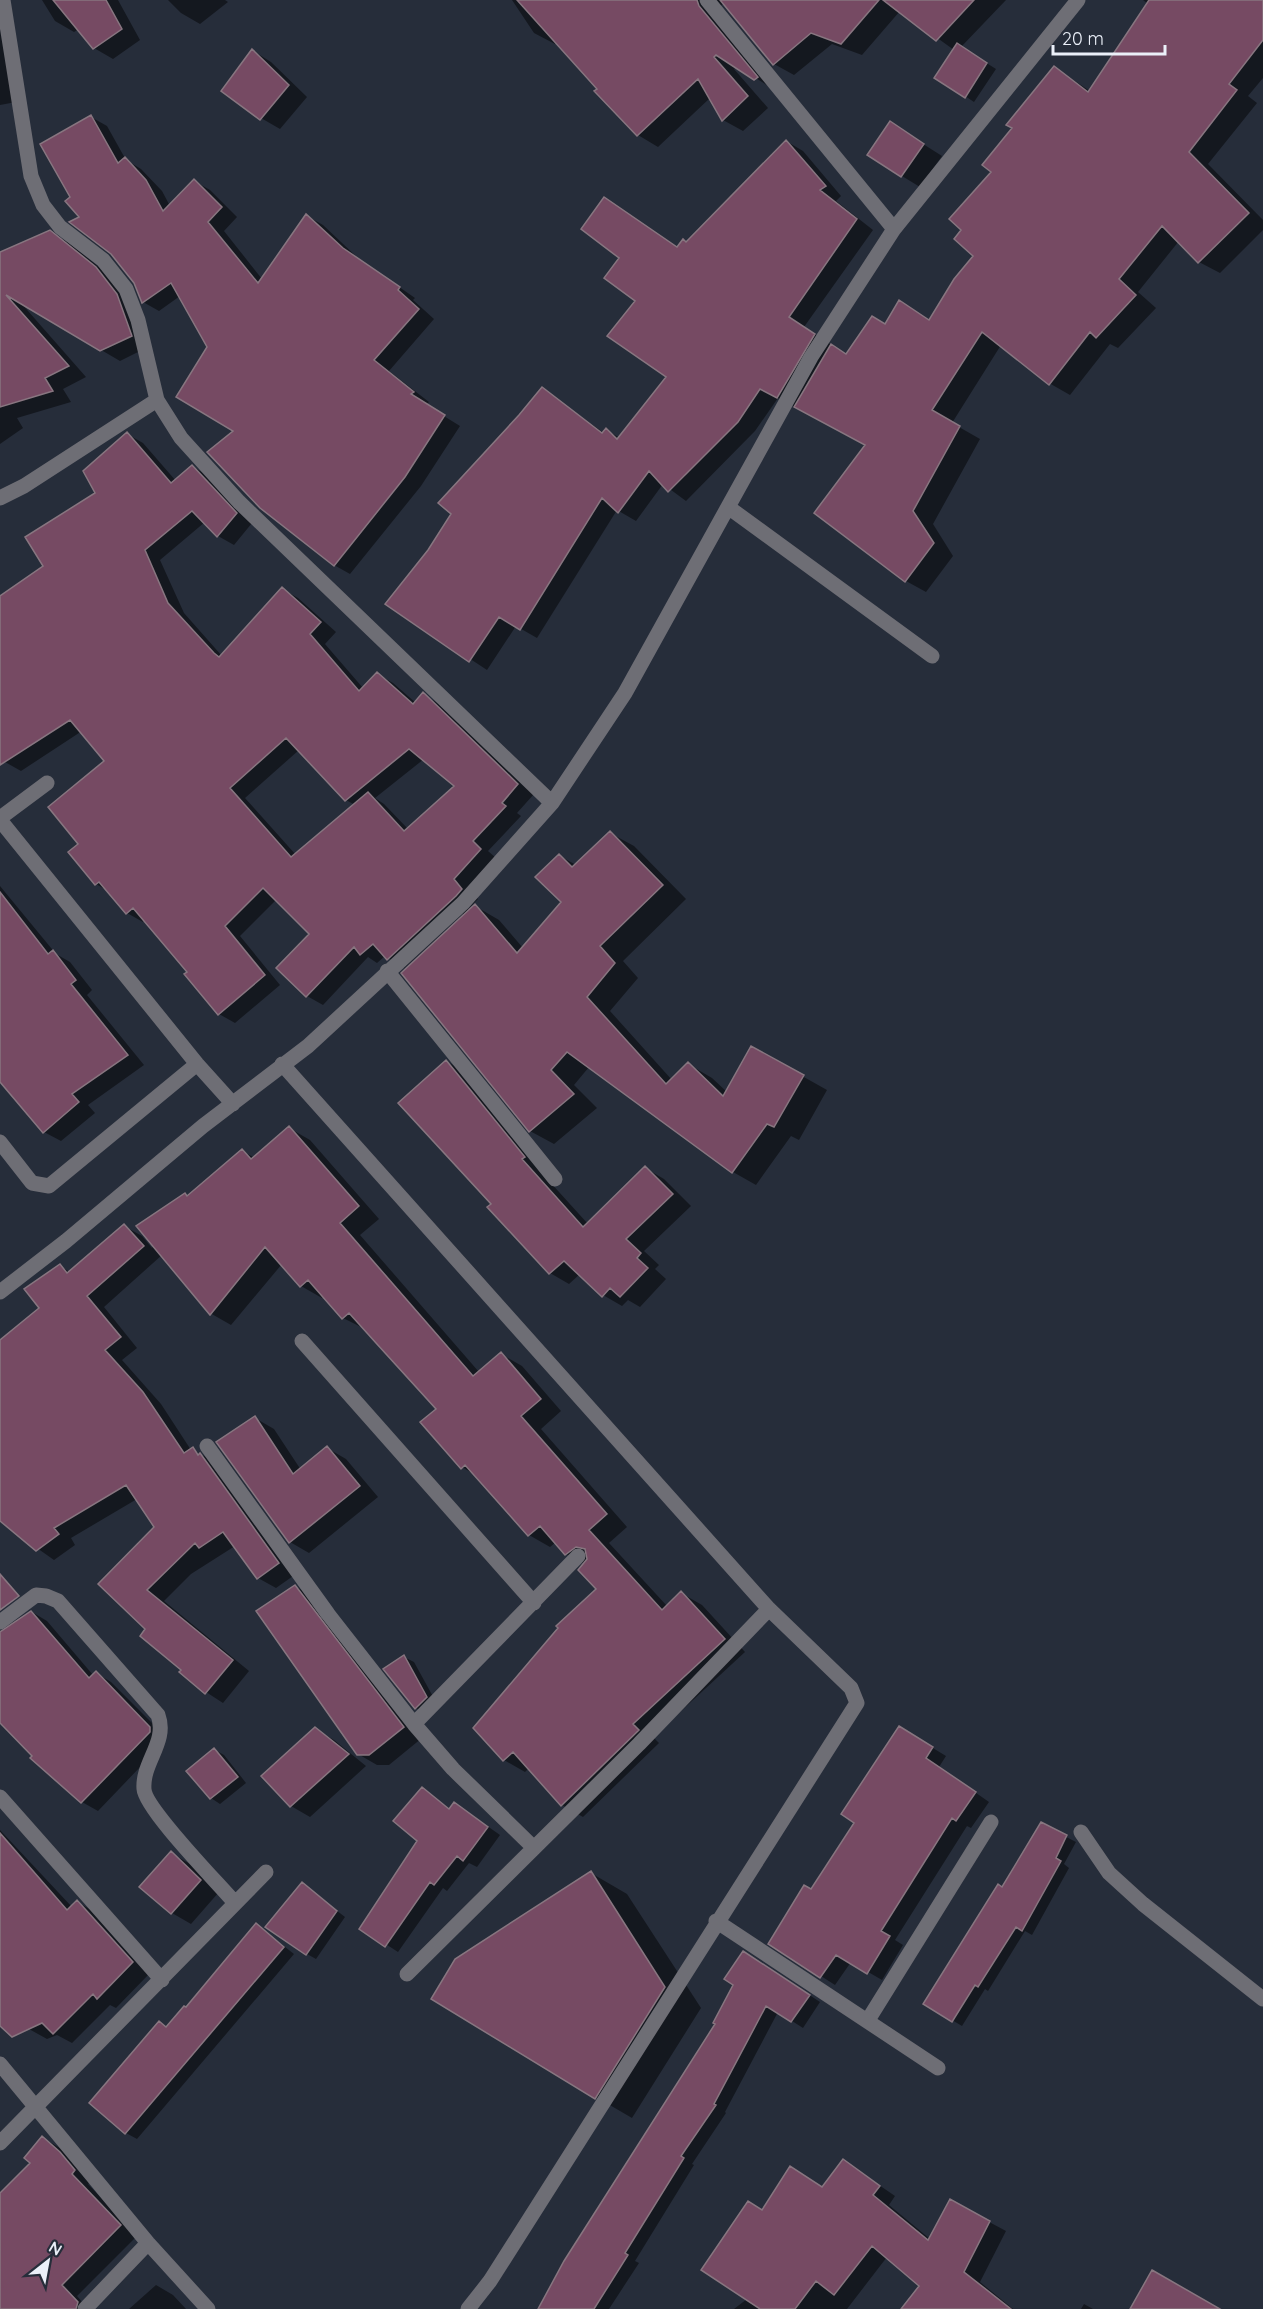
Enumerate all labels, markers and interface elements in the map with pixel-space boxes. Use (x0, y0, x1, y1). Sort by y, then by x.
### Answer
scale bar (1053, 18, 1166, 56)
text: 20 m (1062, 27, 1104, 50)
north arrow (18, 2231, 78, 2291)
text: N (46, 2237, 66, 2260)

